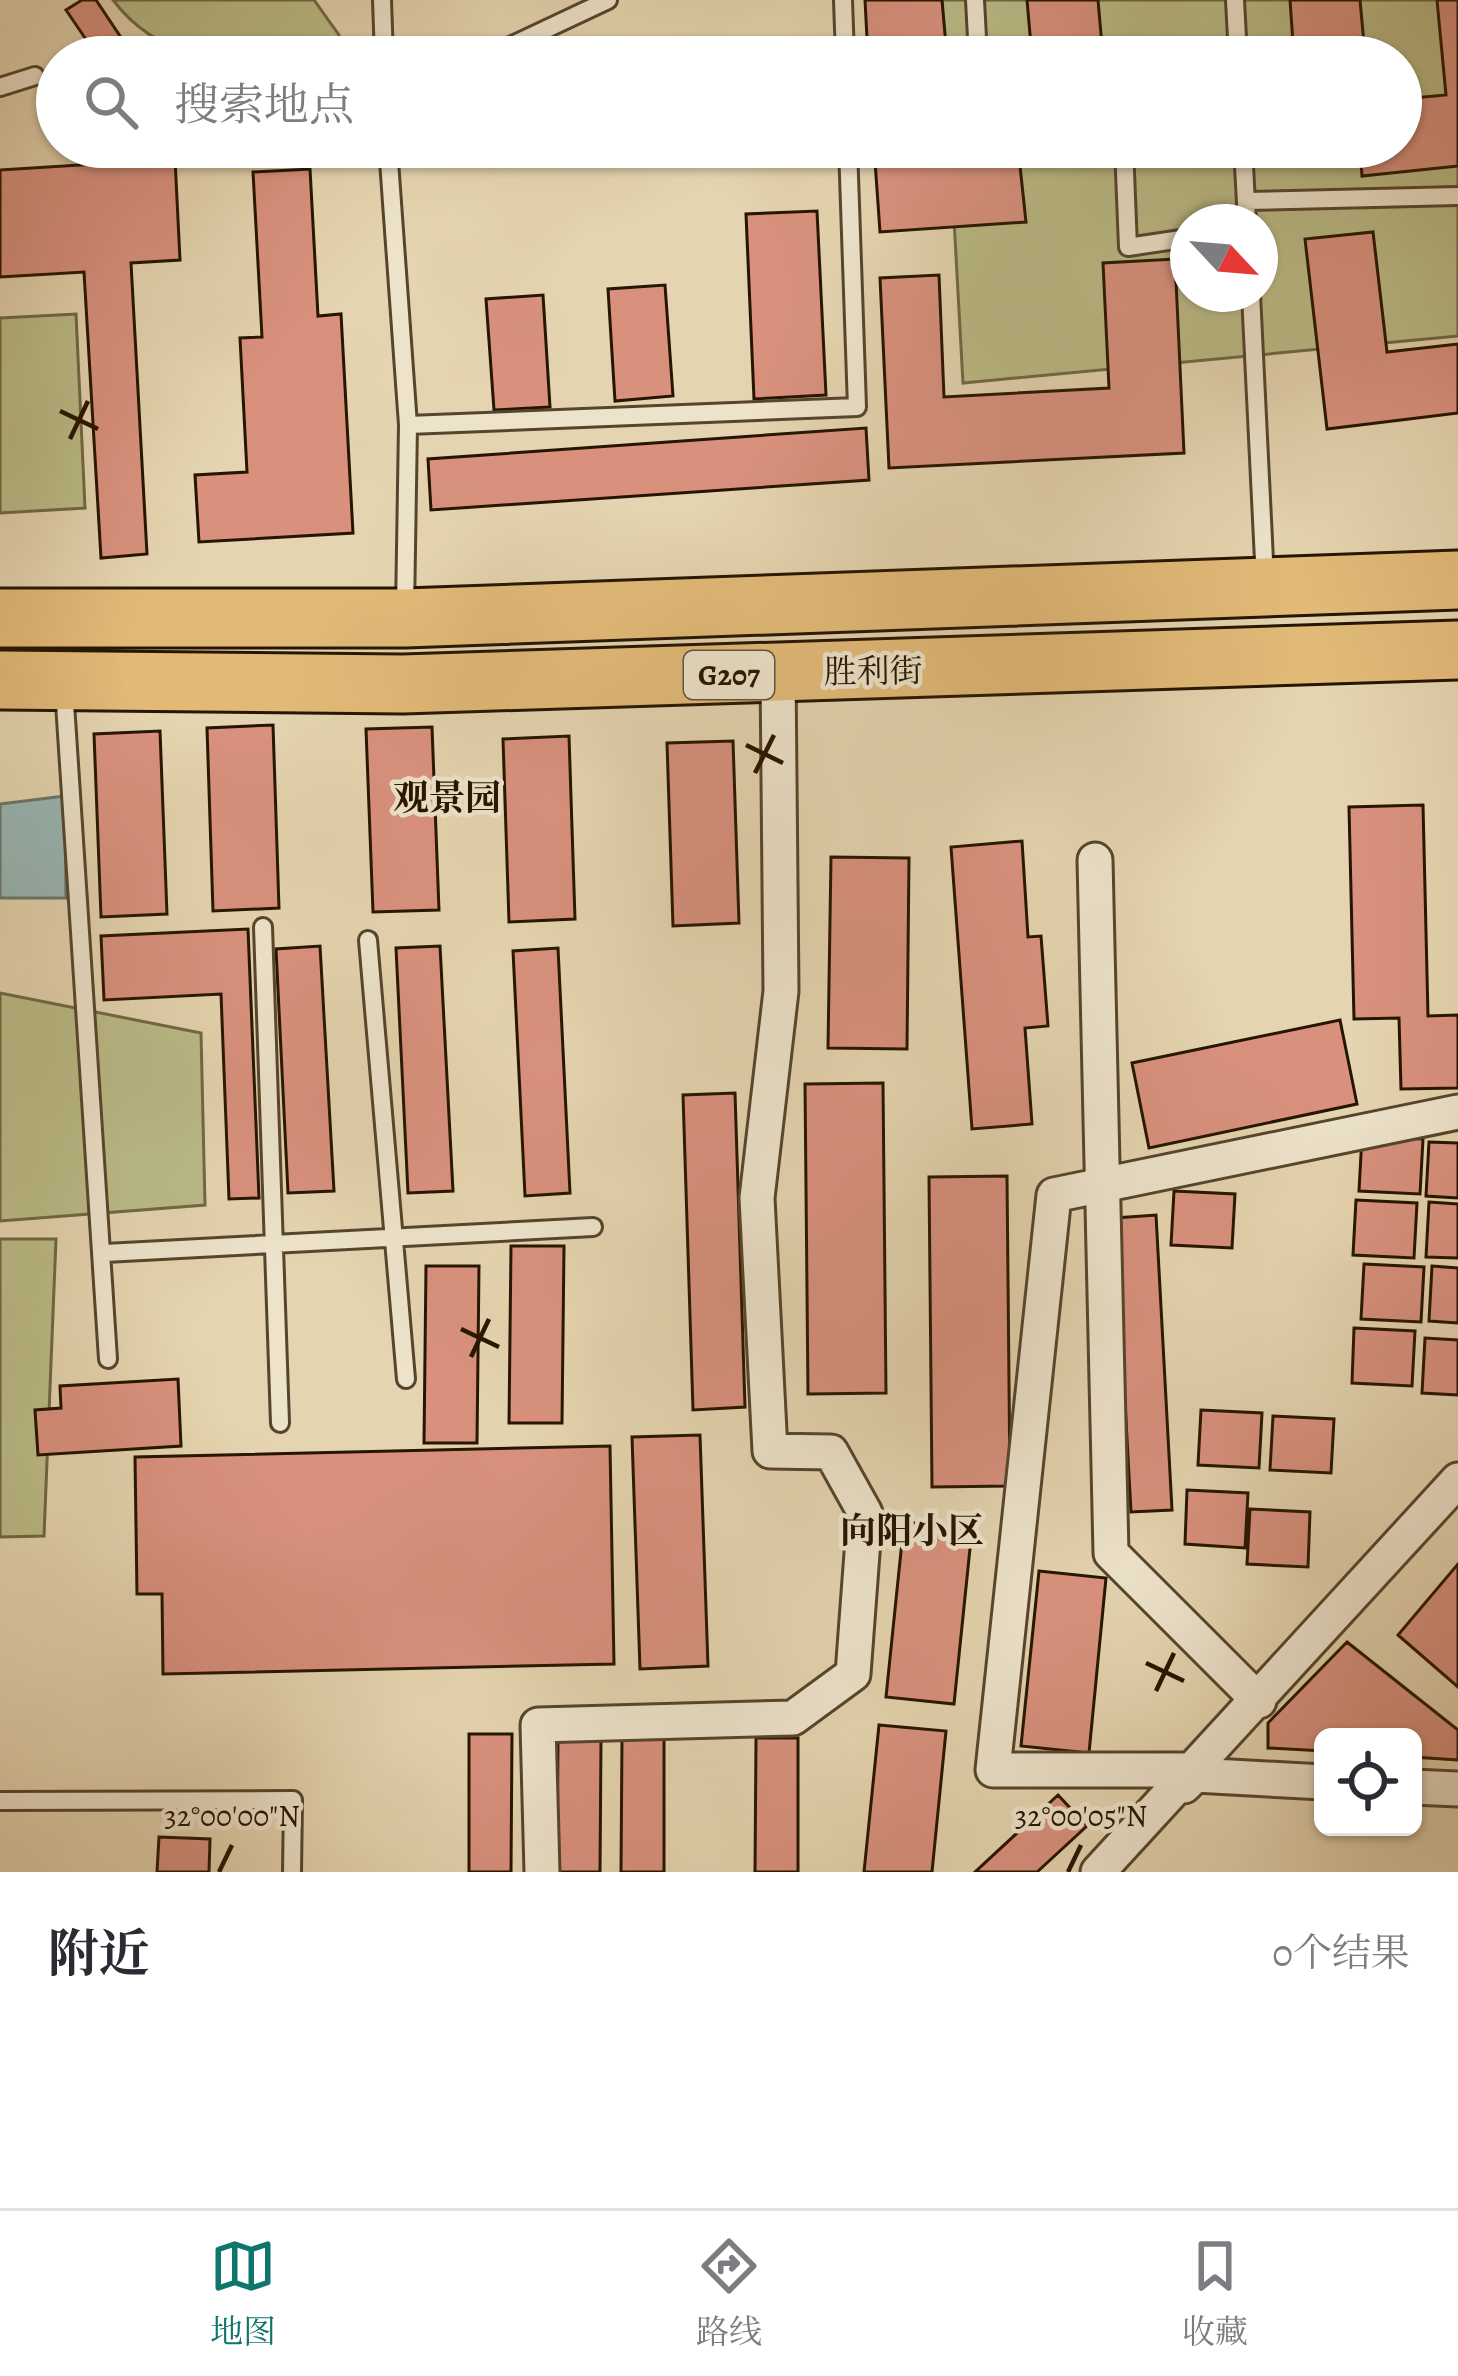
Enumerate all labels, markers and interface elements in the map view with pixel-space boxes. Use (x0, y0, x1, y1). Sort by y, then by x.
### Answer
search box (36, 36, 1422, 168)
icon: search (78, 69, 144, 135)
text: 搜索地点 (174, 74, 354, 136)
north arrow (1170, 204, 1278, 312)
street label: 胜利街 (823, 648, 923, 694)
road number: G207 (684, 651, 774, 699)
district label: 观景园 (393, 773, 501, 822)
district label: 向阳小区 (840, 1506, 984, 1555)
map controls (1314, 1728, 1422, 1836)
button: locate (1314, 1728, 1422, 1836)
text: 32°00'00"N (164, 1796, 300, 1836)
text: 32°00'05"N (1015, 1796, 1147, 1836)
text: 附近 (48, 1919, 150, 1989)
text: 0个结果 (1272, 1926, 1410, 1979)
tab: 地图 (210, 2233, 276, 2354)
tab: 路线 (696, 2233, 762, 2354)
tab: 收藏 (1182, 2233, 1248, 2354)

